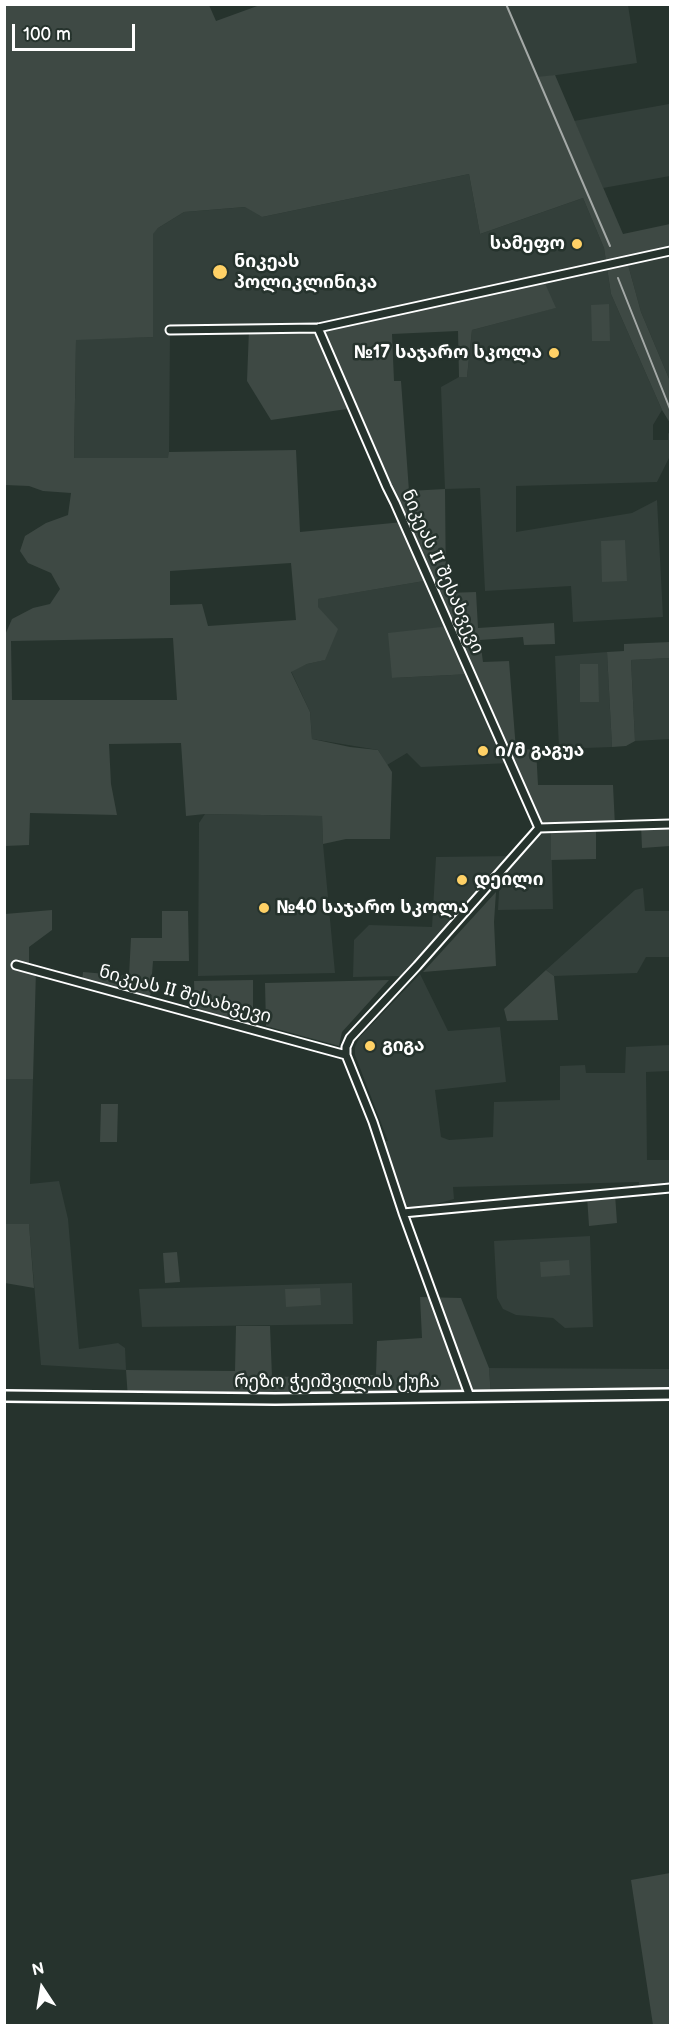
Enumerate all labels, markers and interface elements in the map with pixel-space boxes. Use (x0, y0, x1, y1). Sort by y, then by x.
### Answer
scale bar (15, 12, 138, 50)
text: 100 m (23, 24, 71, 45)
place label: სამეფო (490, 233, 565, 255)
marker: სამეფო (570, 237, 584, 251)
place label: ნიკეას პოლიკლინიკა (234, 251, 377, 294)
marker: ნიკეას პოლიკლინიკა (211, 263, 229, 281)
place label: №17 საჯარო სკოლა (354, 342, 542, 364)
marker: №17 საჯარო სკოლა (547, 346, 561, 360)
street label: ნიკეას II შესახვევი (396, 487, 488, 657)
place label: ი/მ გაგუა (495, 740, 584, 762)
marker: ი/მ გაგუა (476, 744, 490, 758)
place label: დეილი (474, 869, 544, 891)
marker: დეილი (455, 873, 469, 887)
place label: №40 საჯარო სკოლა (276, 897, 469, 919)
marker: №40 საჯარო სკოლა (257, 901, 271, 915)
street label: ნიკეას II შესახვევი (96, 962, 274, 1028)
place label: გიგა (382, 1035, 425, 1057)
marker: გიგა (363, 1039, 377, 1053)
street label: რეზო ჭეიშვილის ქუჩა (234, 1371, 440, 1393)
north arrow (12, 1958, 72, 2018)
text: N (30, 1959, 46, 1980)

